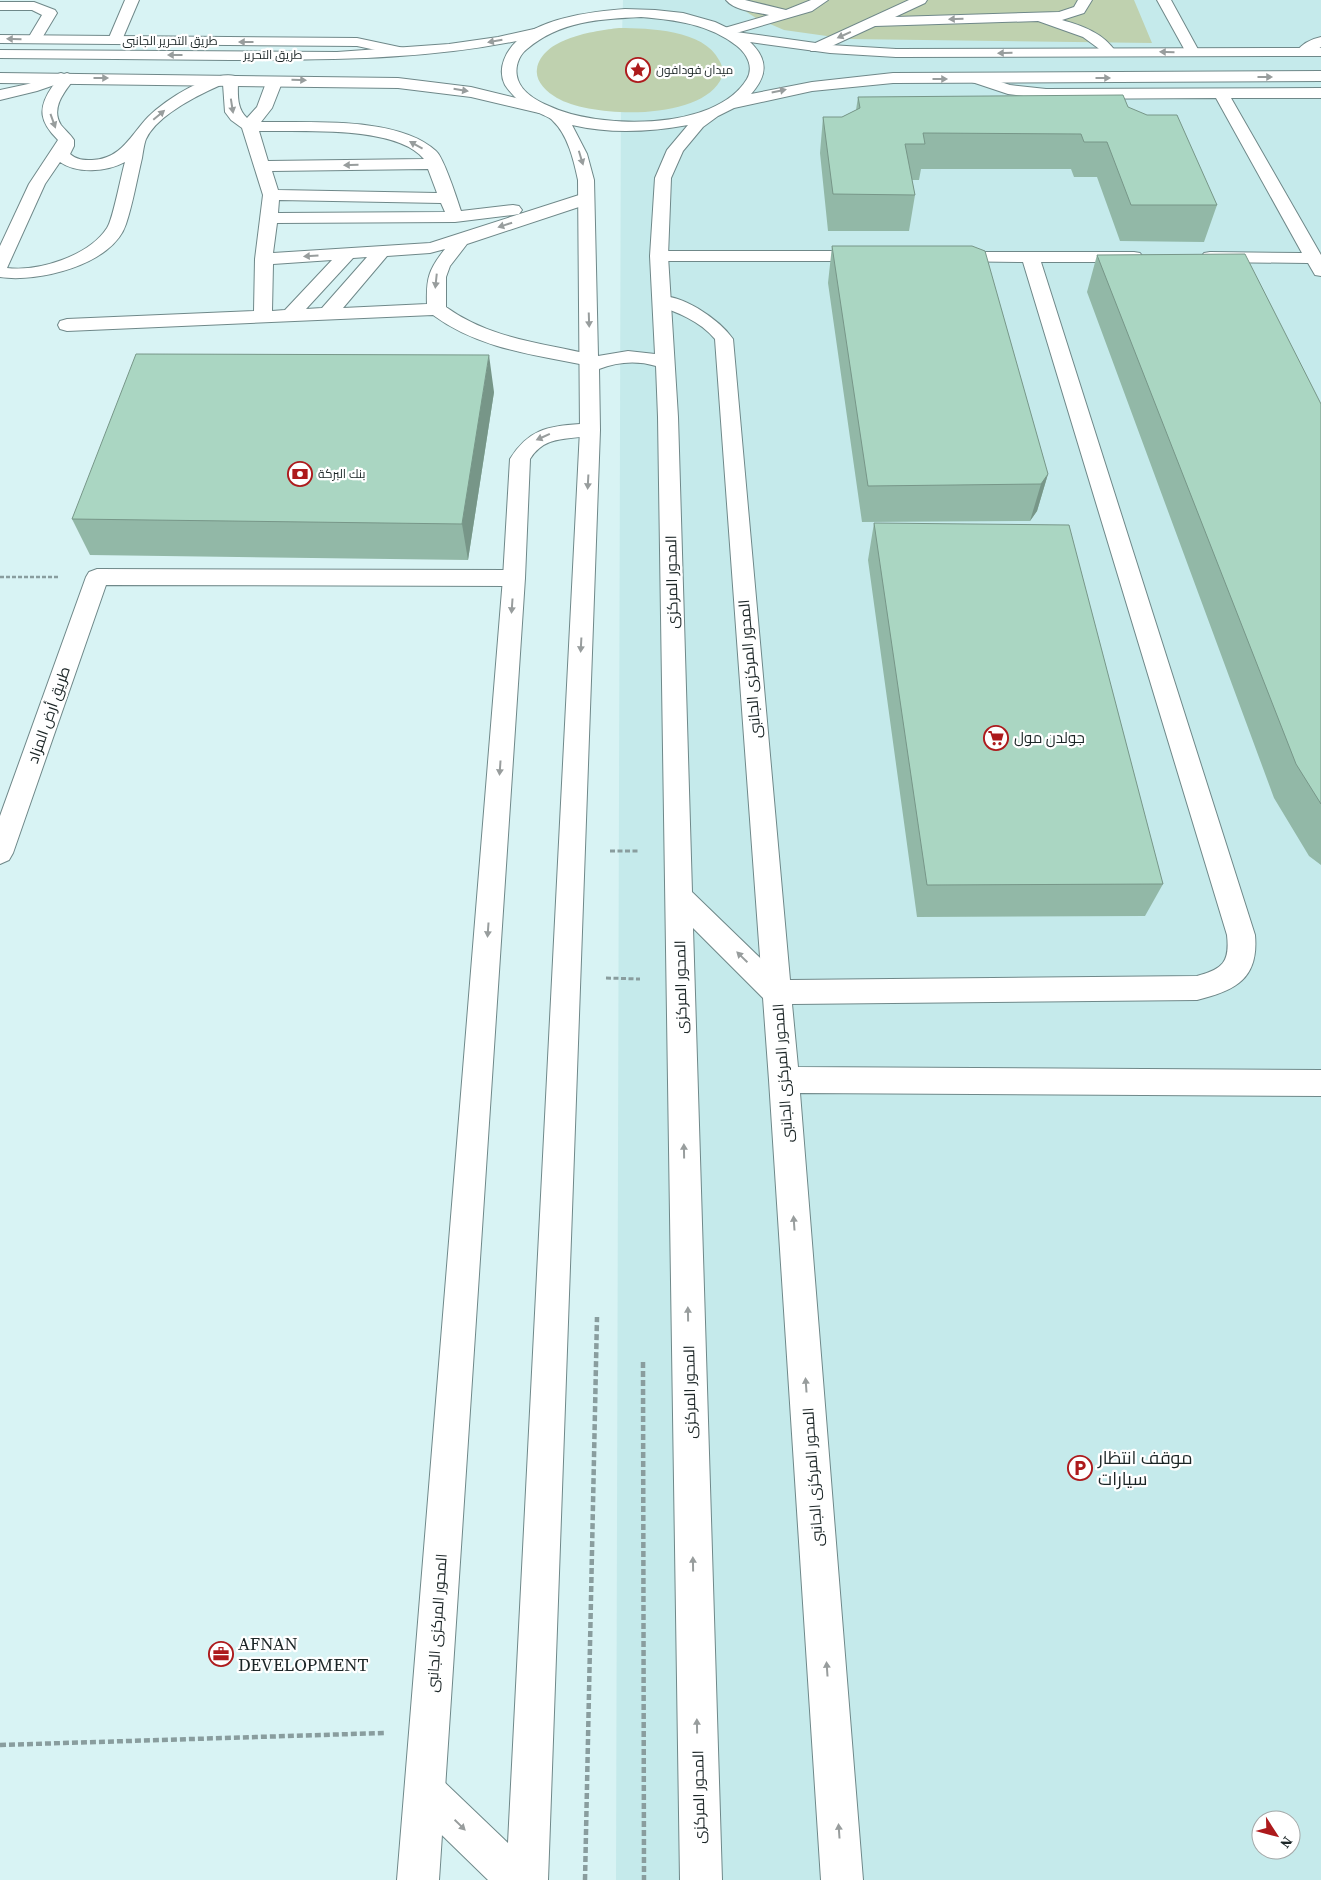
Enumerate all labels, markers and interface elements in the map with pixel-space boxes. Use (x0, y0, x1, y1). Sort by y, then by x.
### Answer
one-way arrow (948, 16, 964, 24)
one-way arrow (837, 32, 851, 40)
street label: طريق التحرير الجانبى (122, 33, 218, 49)
one-way arrow (6, 35, 22, 43)
one-way arrow (238, 37, 254, 45)
one-way arrow (487, 37, 503, 45)
street label: طريق التحرير (243, 47, 303, 63)
one-way arrow (1159, 48, 1175, 56)
one-way arrow (997, 49, 1013, 57)
one-way arrow (167, 51, 183, 59)
place icon: ميدان فودافون (625, 57, 651, 83)
place label: ميدان فودافون (656, 62, 733, 78)
one-way arrow (1257, 73, 1273, 81)
one-way arrow (93, 74, 109, 82)
one-way arrow (1095, 74, 1111, 82)
one-way arrow (932, 75, 948, 83)
one-way arrow (291, 76, 307, 84)
one-way arrow (453, 87, 469, 95)
one-way arrow (771, 87, 786, 95)
one-way arrow (229, 99, 237, 115)
one-way arrow (152, 109, 165, 120)
one-way arrow (49, 113, 57, 128)
one-way arrow (410, 141, 423, 150)
one-way arrow (578, 151, 586, 166)
one-way arrow (343, 161, 359, 169)
one-way arrow (498, 222, 513, 230)
one-way arrow (303, 253, 319, 261)
one-way arrow (432, 273, 440, 289)
one-way arrow (585, 312, 593, 328)
one-way arrow (536, 434, 550, 442)
bank icon: بنك البركة (287, 461, 313, 487)
place label: بنك البركة (318, 466, 365, 482)
one-way arrow (584, 475, 592, 491)
street label: المحور المركزى (660, 535, 683, 629)
one-way arrow (508, 599, 516, 615)
street label: المحور المركزى الجانبى (733, 599, 766, 739)
one-way arrow (577, 637, 585, 653)
street label: طريق أرض المزاد (22, 664, 75, 766)
supermarket icon: جولدن مول (983, 725, 1009, 751)
place label: جولدن مول (1014, 727, 1085, 748)
one-way arrow (496, 761, 504, 777)
one-way arrow (484, 923, 492, 939)
street label: المحور المركزى (669, 940, 692, 1034)
one-way arrow (736, 952, 748, 964)
street label: المحور المركزى الجانبى (767, 1003, 798, 1143)
one-way arrow (680, 1143, 688, 1159)
one-way arrow (790, 1215, 798, 1231)
one-way arrow (684, 1306, 692, 1322)
street label: المحور المركزى (678, 1345, 701, 1439)
one-way arrow (802, 1377, 810, 1393)
street label: المحور المركزى الجانبى (797, 1407, 828, 1547)
place label: موقف انتظار سيارات (1097, 1445, 1193, 1491)
parking icon: موقف انتظار سيارات (1067, 1455, 1093, 1481)
street label: المحور المركزى الجانبى (421, 1553, 452, 1693)
one-way arrow (689, 1556, 697, 1572)
place label: AFNAN DEVELOPMENT (238, 1631, 368, 1677)
office icon: AFNAN DEVELOPMENT (208, 1641, 234, 1667)
one-way arrow (822, 1661, 830, 1677)
one-way arrow (693, 1718, 701, 1734)
street label: المحور المركزى (687, 1750, 710, 1844)
north arrow (1251, 1810, 1301, 1860)
one-way arrow (454, 1819, 466, 1831)
one-way arrow (834, 1823, 842, 1839)
text: N (1275, 1833, 1298, 1853)

